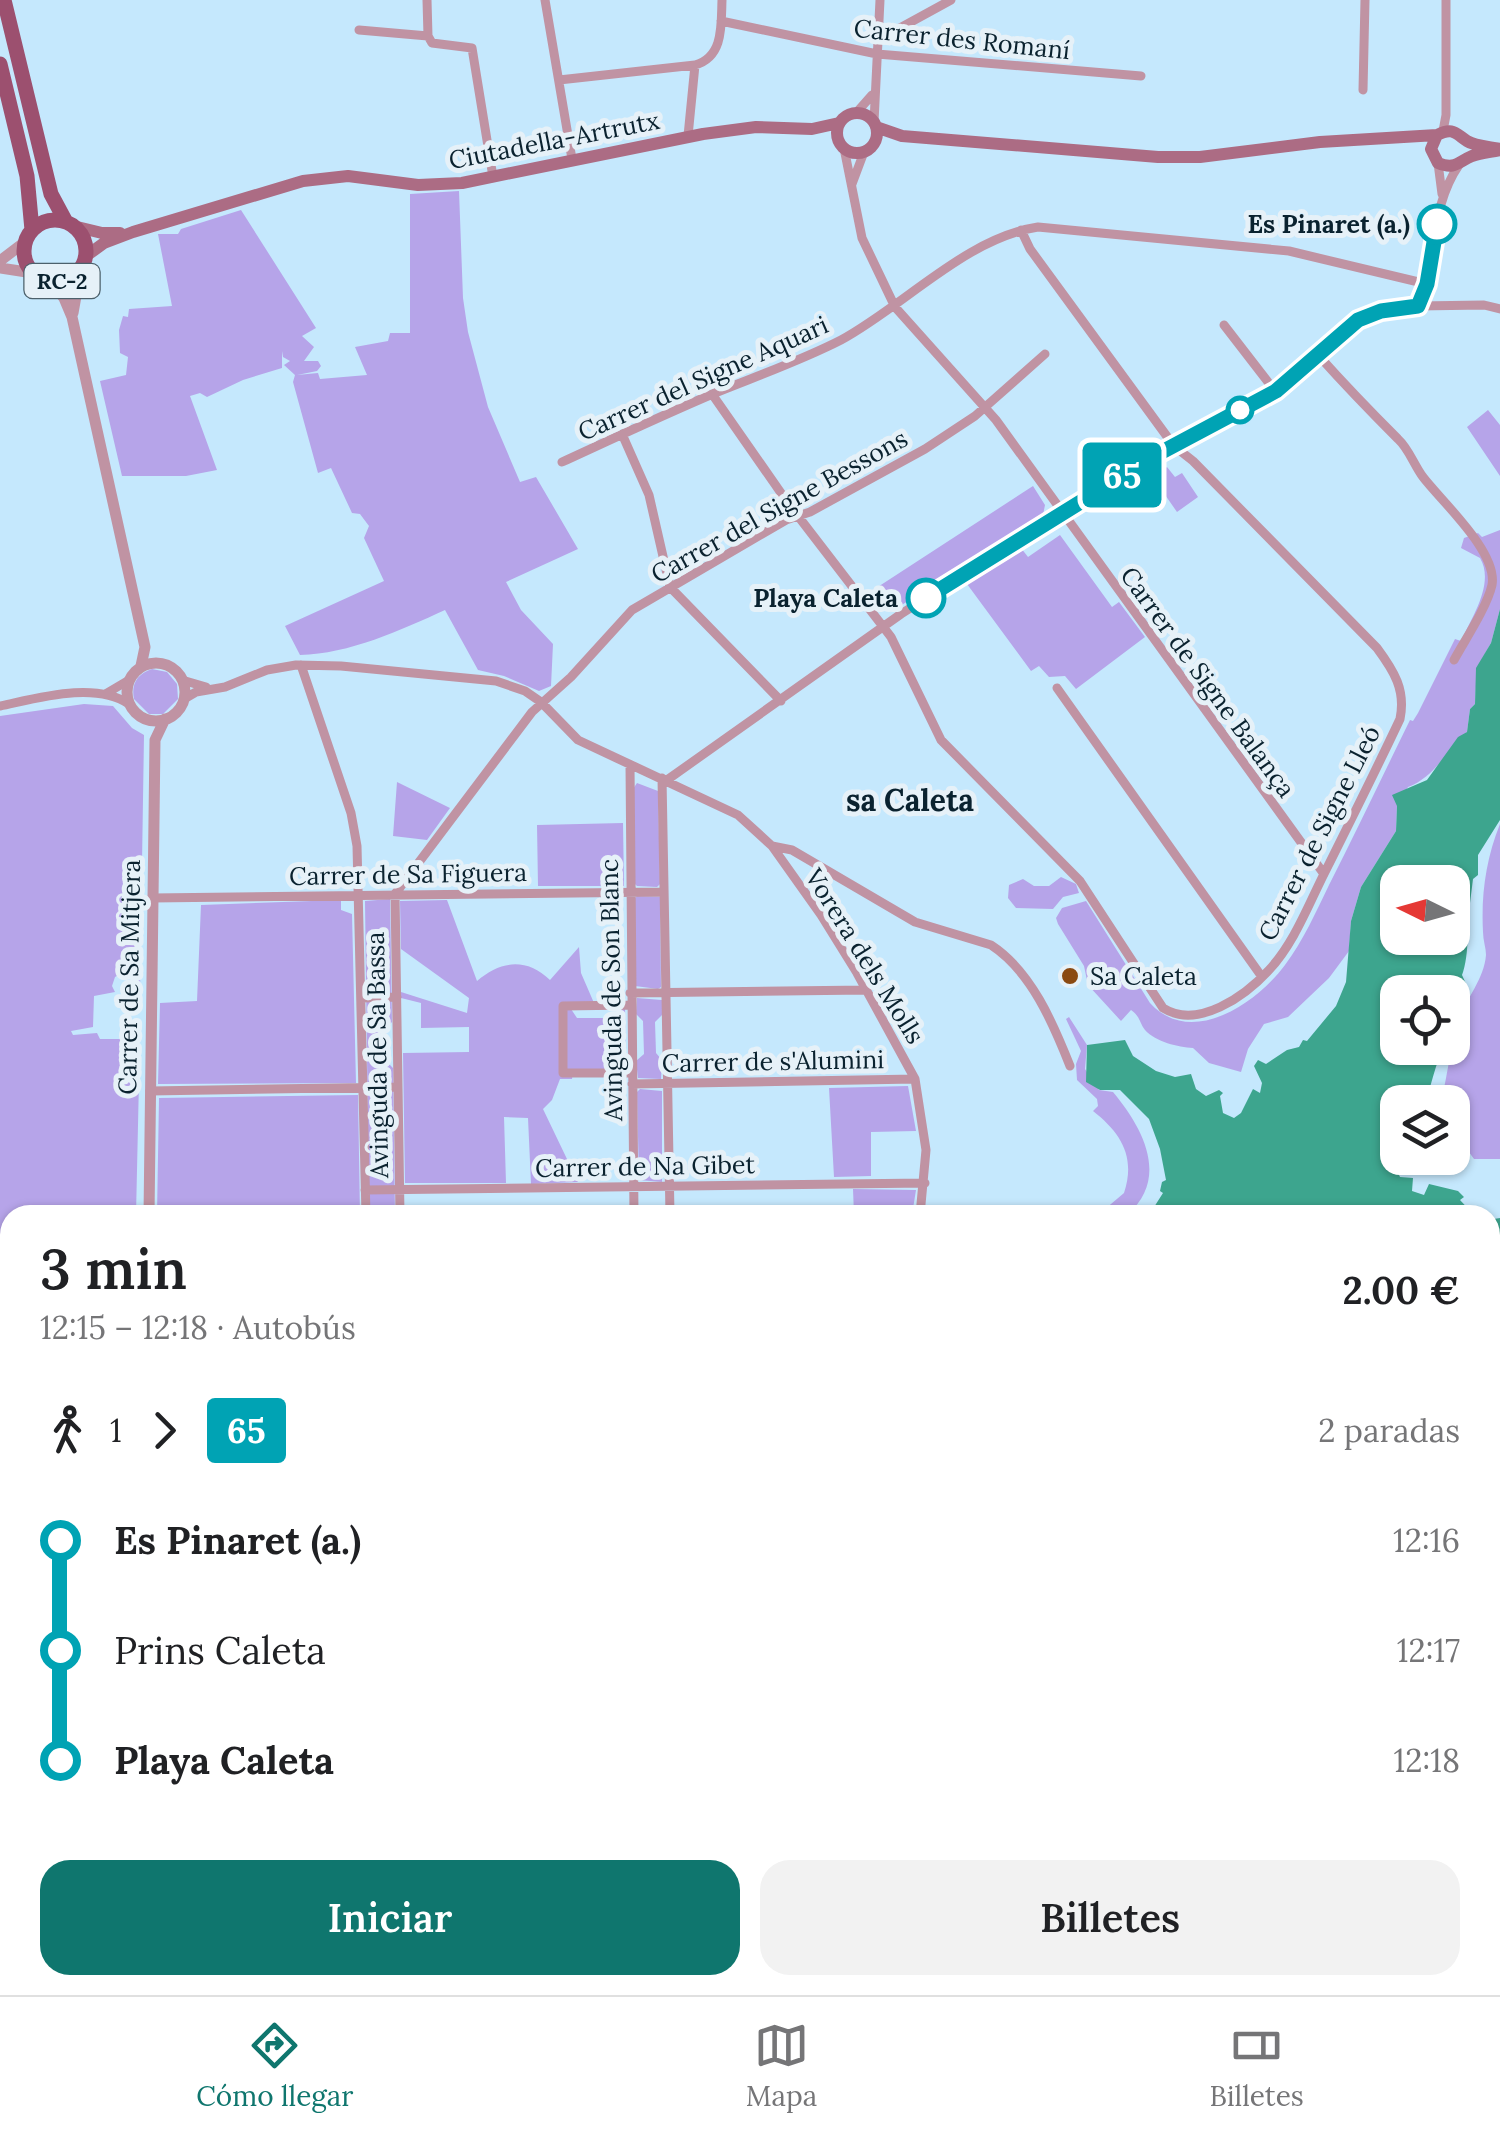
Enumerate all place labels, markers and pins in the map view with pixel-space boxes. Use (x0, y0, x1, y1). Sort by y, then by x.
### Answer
marker: Es Pinaret (a.) (1418, 205, 1456, 243)
place label: Es Pinaret (a.) (1247, 208, 1410, 240)
unlabelled marker (1227, 397, 1253, 423)
marker: Playa Caleta (907, 579, 945, 617)
place label: Playa Caleta (753, 582, 898, 614)
place label: Sa Caleta (1090, 960, 1197, 992)
marker: Sa Caleta (1059, 965, 1081, 987)

